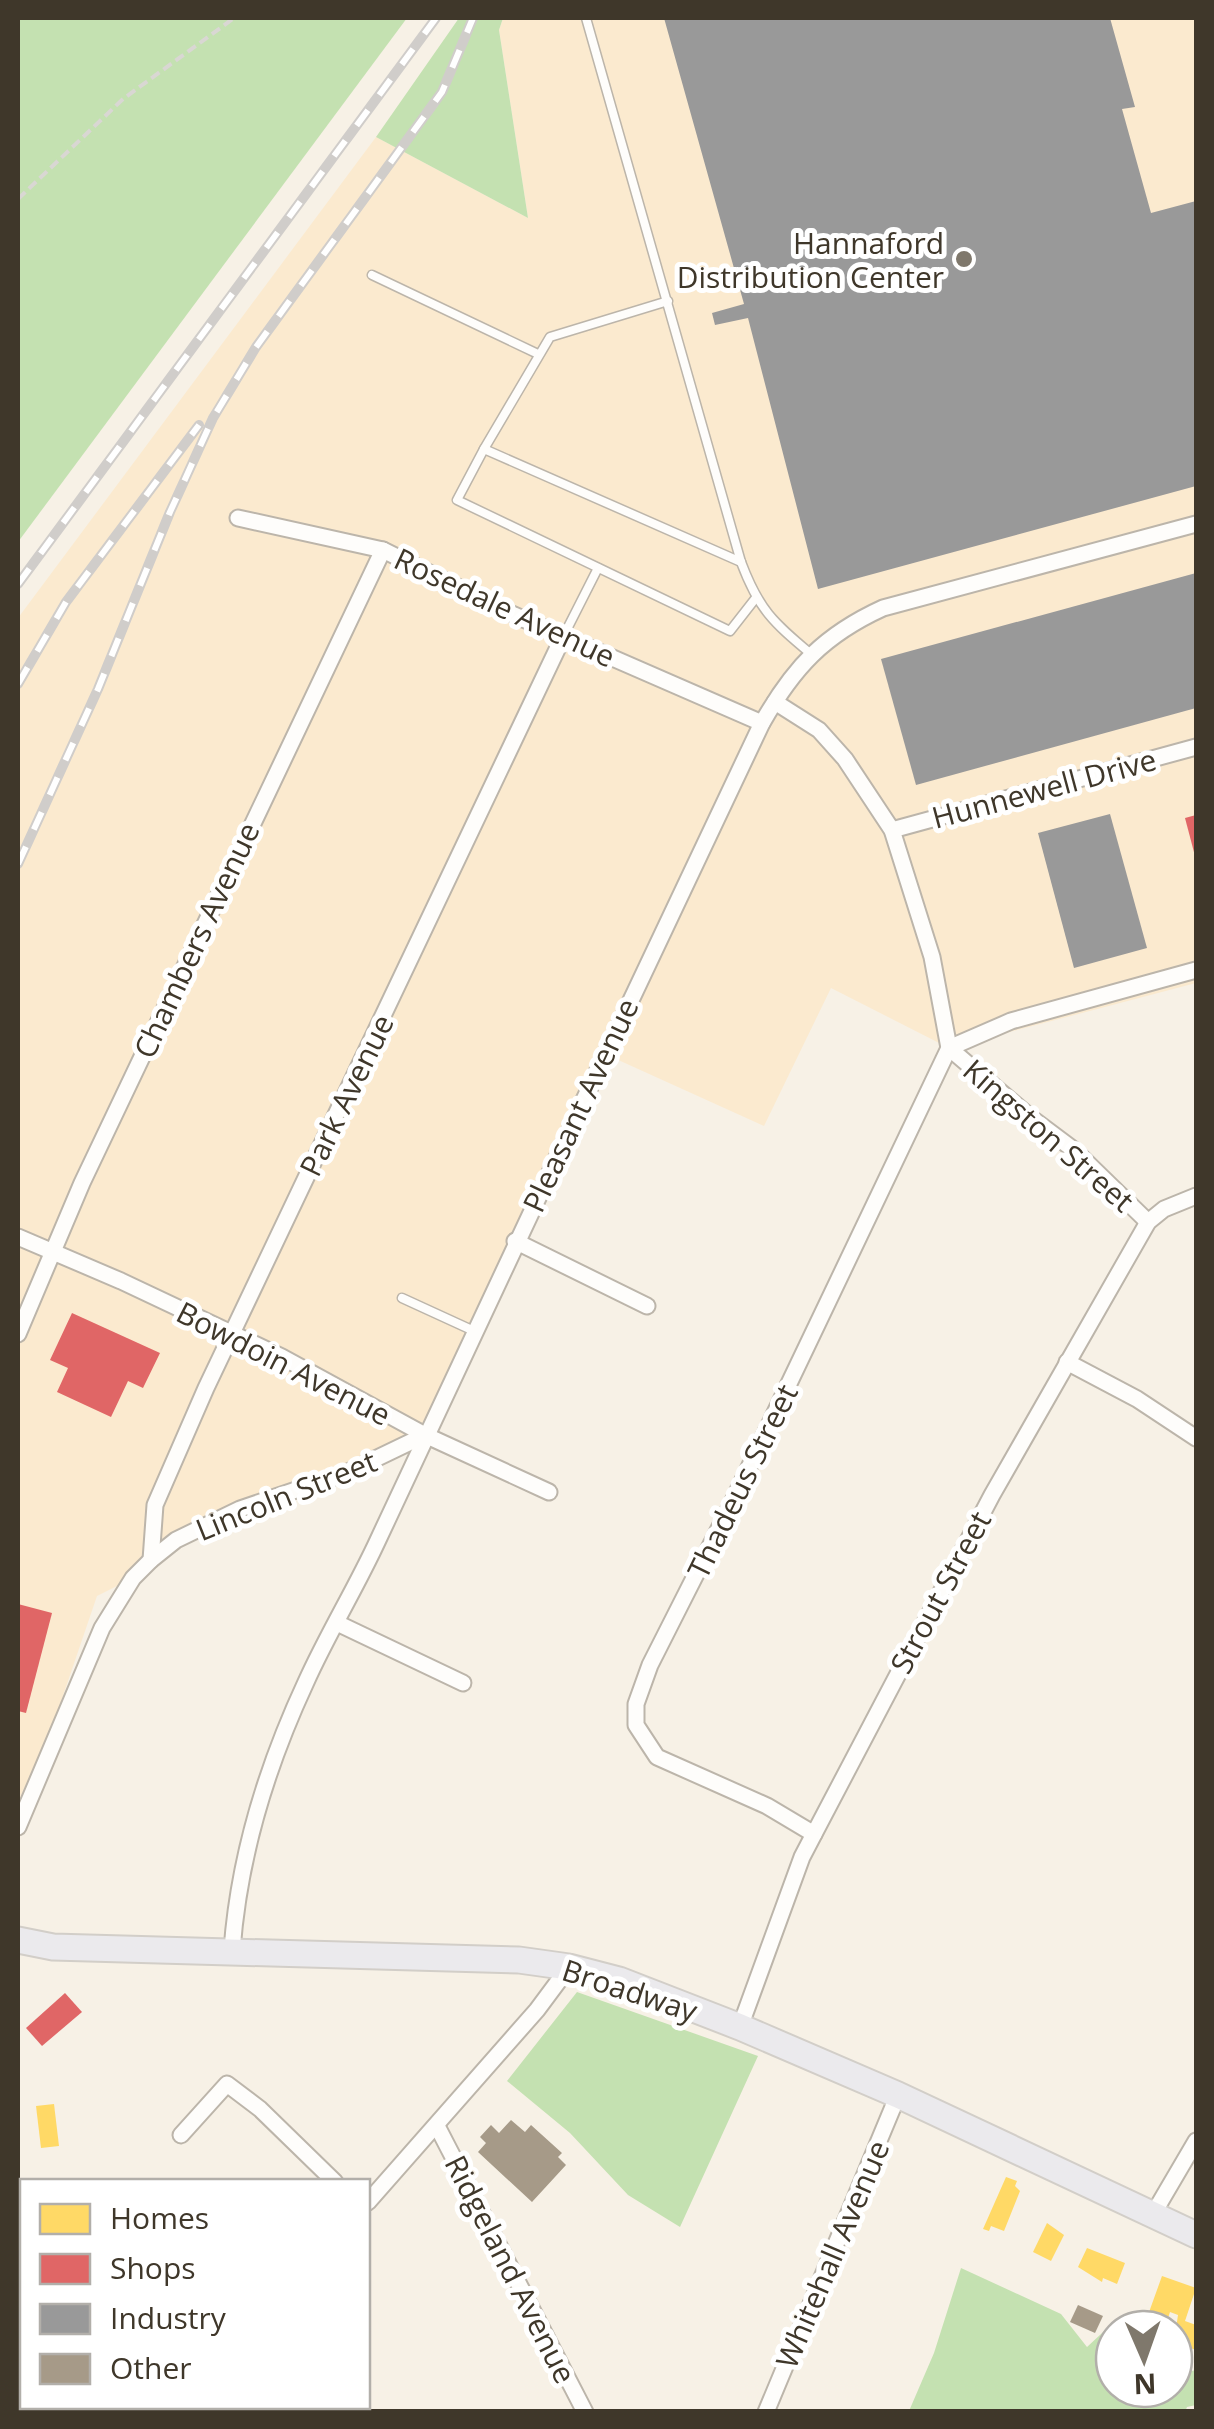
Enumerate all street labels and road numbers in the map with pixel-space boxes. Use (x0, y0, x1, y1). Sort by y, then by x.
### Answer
street label: Rosedale Avenue (388, 538, 622, 676)
street label: Hunnewell Drive (927, 738, 1161, 838)
street label: Chambers Avenue (123, 815, 269, 1065)
street label: Pleasant Avenue (513, 991, 647, 1219)
street label: Park Avenue (289, 1007, 403, 1183)
street label: Kingston Street (955, 1049, 1143, 1221)
street label: Bowdoin Avenue (170, 1291, 398, 1435)
street label: Thadeus Street (677, 1377, 807, 1585)
street label: Lincoln Street (189, 1440, 383, 1550)
street label: Strout Street (880, 1504, 1000, 1680)
street label: Broadway (557, 1949, 704, 2031)
street label: Whitehall Avenue (766, 2134, 898, 2374)
street label: Ridgeland Avenue (436, 2148, 586, 2390)

